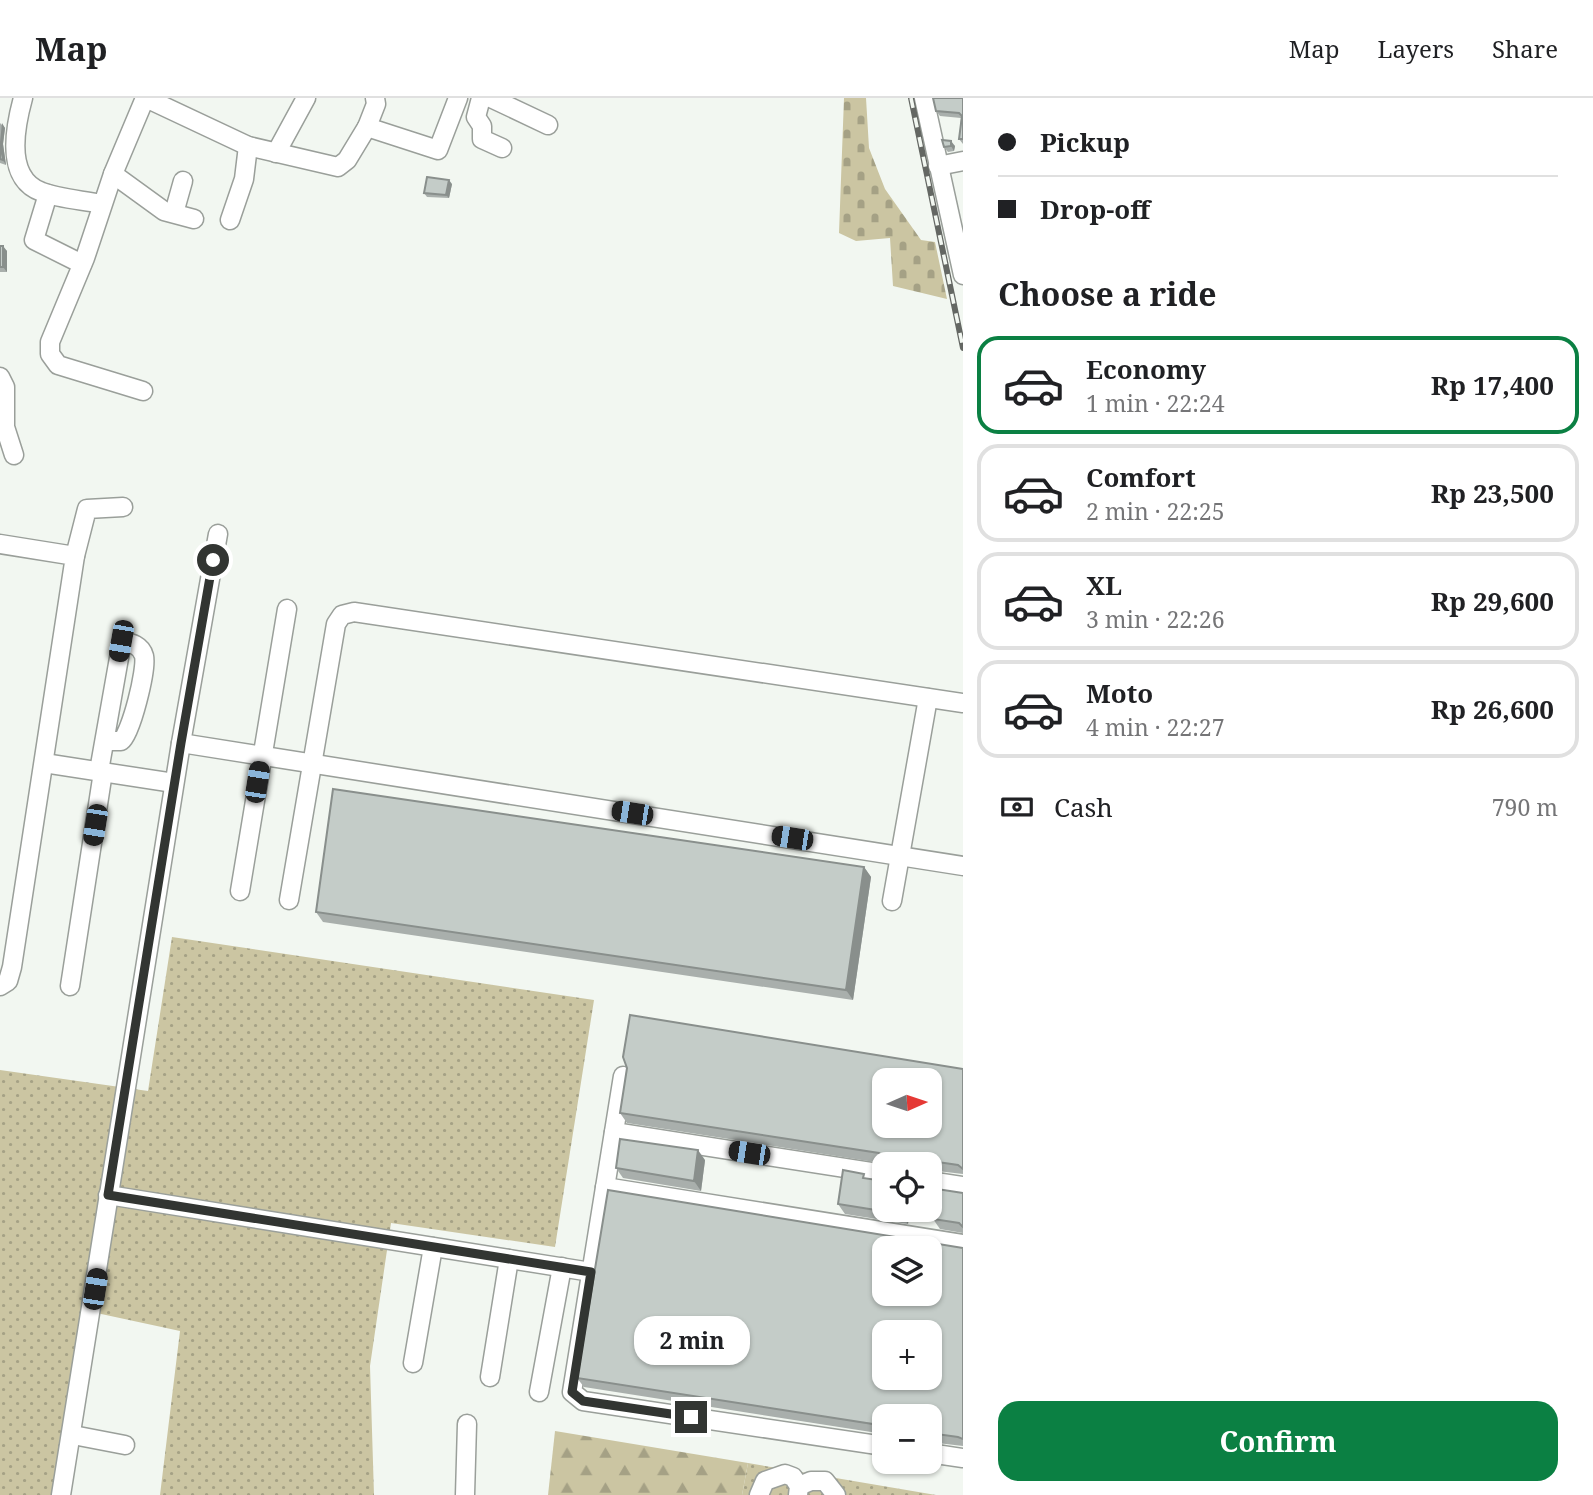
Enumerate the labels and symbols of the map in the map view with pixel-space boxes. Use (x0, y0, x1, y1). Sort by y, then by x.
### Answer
route start (197, 544, 229, 576)
car (108, 618, 135, 664)
car (244, 760, 271, 804)
car (610, 799, 655, 827)
car (82, 803, 109, 847)
car (770, 824, 815, 852)
north arrow (872, 1068, 942, 1138)
car (727, 1139, 772, 1167)
car (82, 1267, 109, 1311)
callout: 2 min (633, 1316, 749, 1364)
route end (675, 1401, 707, 1433)

